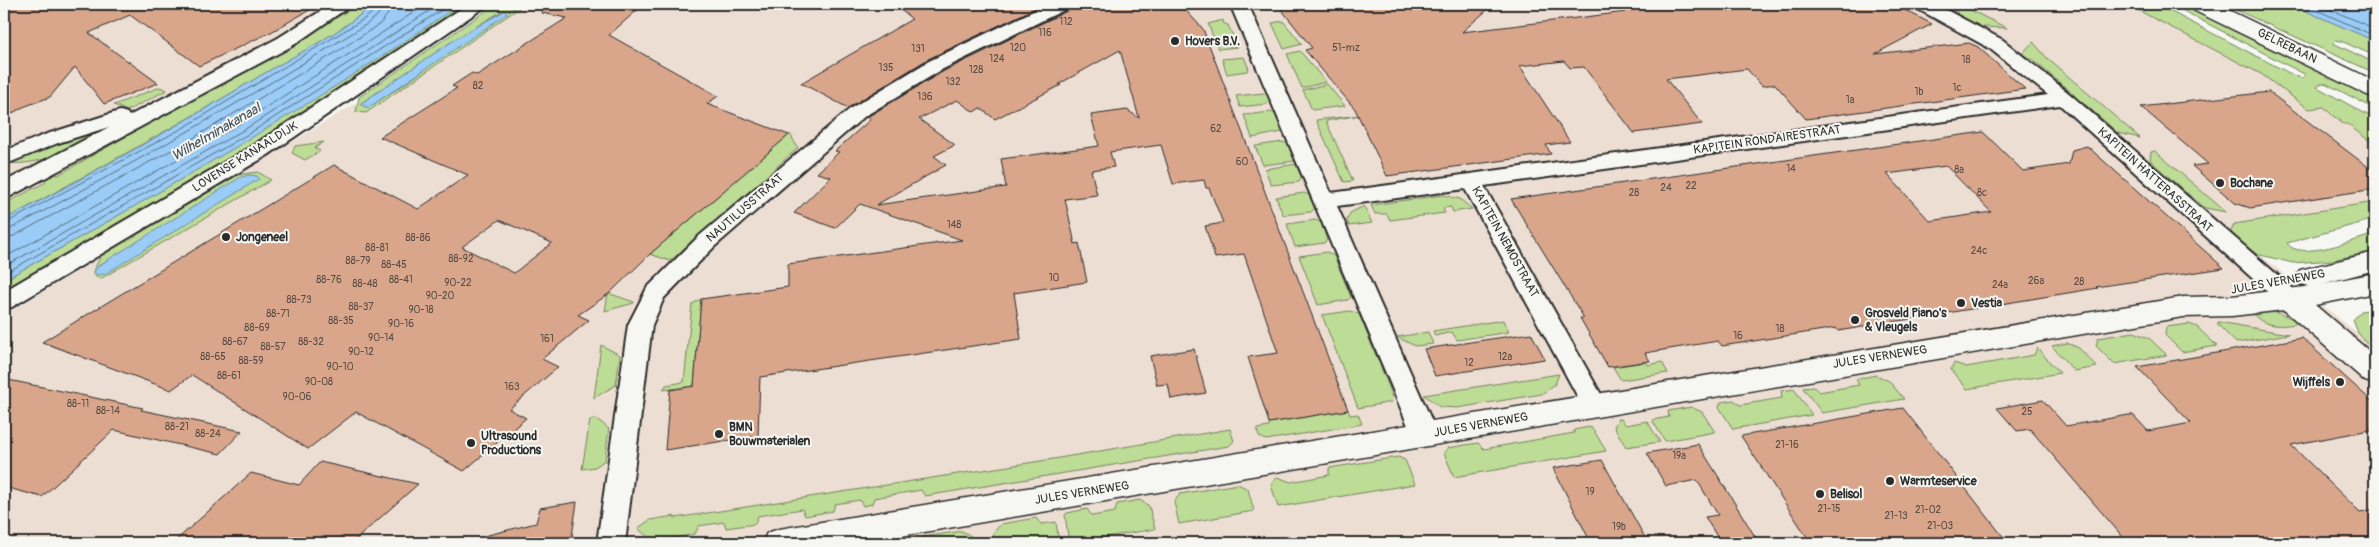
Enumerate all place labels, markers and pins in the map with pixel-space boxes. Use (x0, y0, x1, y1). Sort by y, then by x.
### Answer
place label: Hovers B.V. (1185, 34, 1241, 49)
marker: Hovers B.V. (1169, 35, 1181, 47)
place label: Bochane (2230, 176, 2274, 191)
marker: Bochane (2214, 177, 2226, 189)
place label: Jongeneel (236, 230, 288, 245)
marker: Jongeneel (220, 231, 232, 243)
place label: Vestia (1971, 296, 2002, 311)
marker: Vestia (1955, 297, 1967, 309)
place label: Grosveld Piano's & Vleugels (1865, 306, 1947, 335)
marker: Grosveld Piano's & Vleugels (1849, 314, 1861, 326)
place label: Wijffels (2293, 375, 2331, 390)
marker: Wijffels (2334, 376, 2346, 388)
place label: BMN Bouwmaterialen (729, 420, 811, 449)
marker: BMN Bouwmaterialen (713, 428, 725, 440)
place label: Ultrasound Productions (481, 429, 542, 458)
marker: Ultrasound Productions (465, 437, 477, 449)
place label: Warmteservice (1900, 474, 1978, 489)
marker: Warmteservice (1884, 475, 1896, 487)
place label: Belisol (1830, 487, 1863, 502)
marker: Belisol (1814, 488, 1826, 500)

